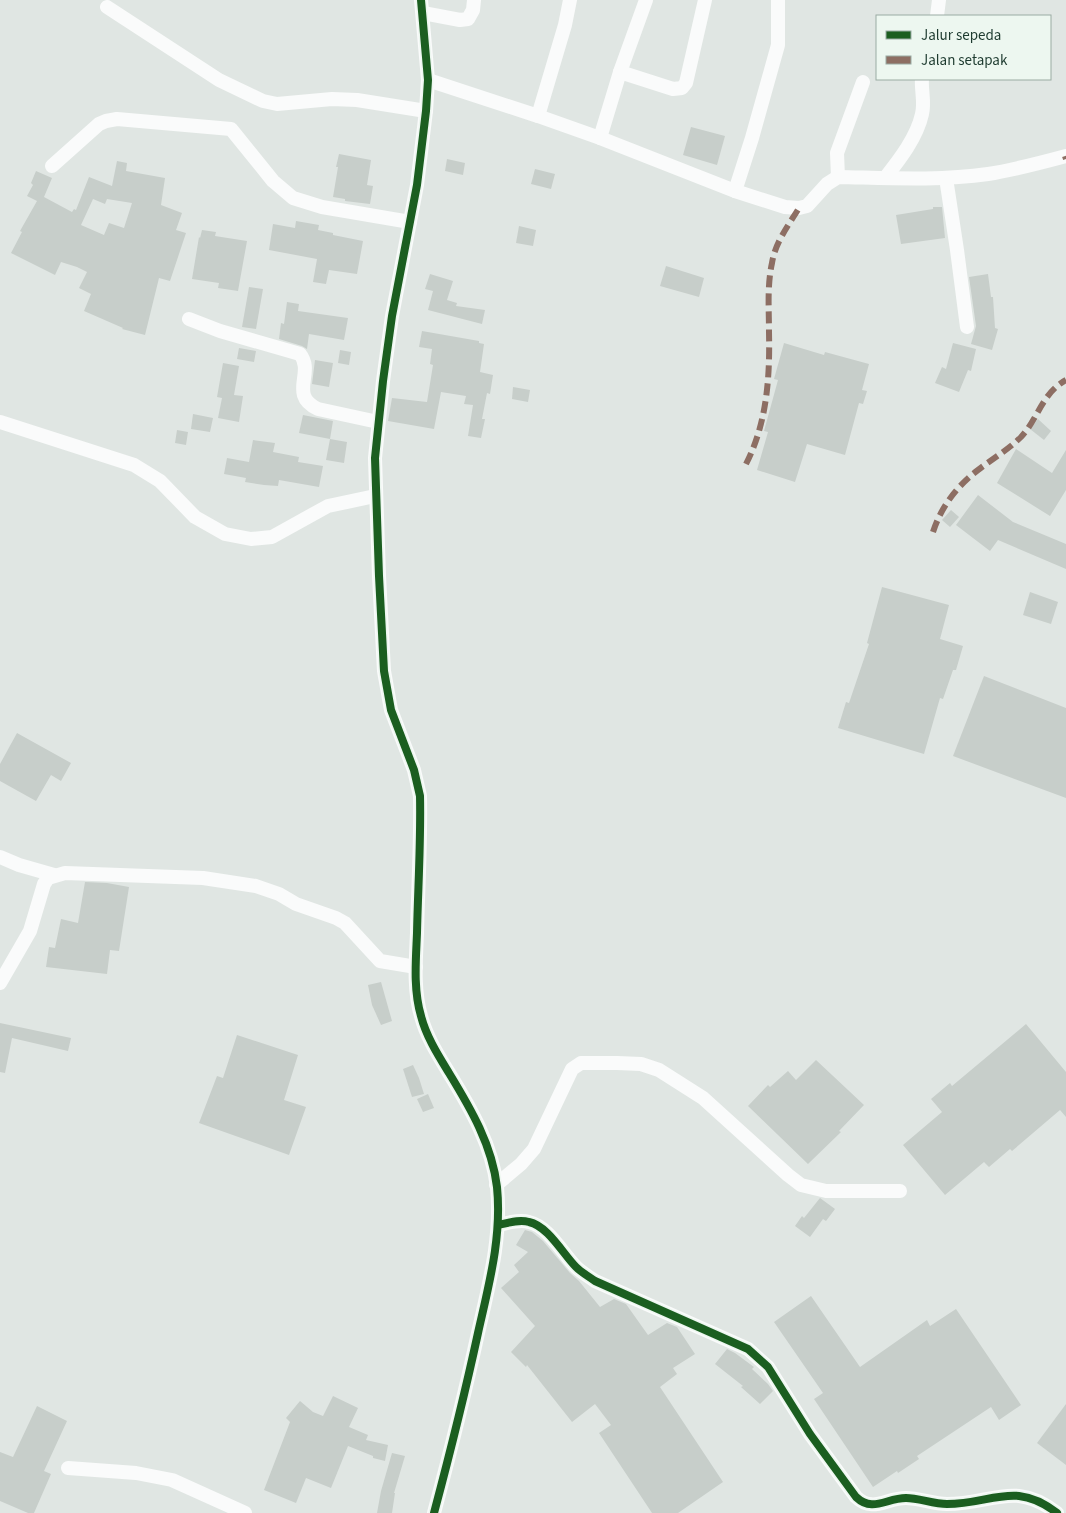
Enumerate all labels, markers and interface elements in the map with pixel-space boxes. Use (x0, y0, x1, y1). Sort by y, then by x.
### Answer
legend (876, 15, 1051, 80)
text: Jalur sepeda (921, 25, 1001, 46)
text: Jalan setapak (921, 50, 1008, 71)

